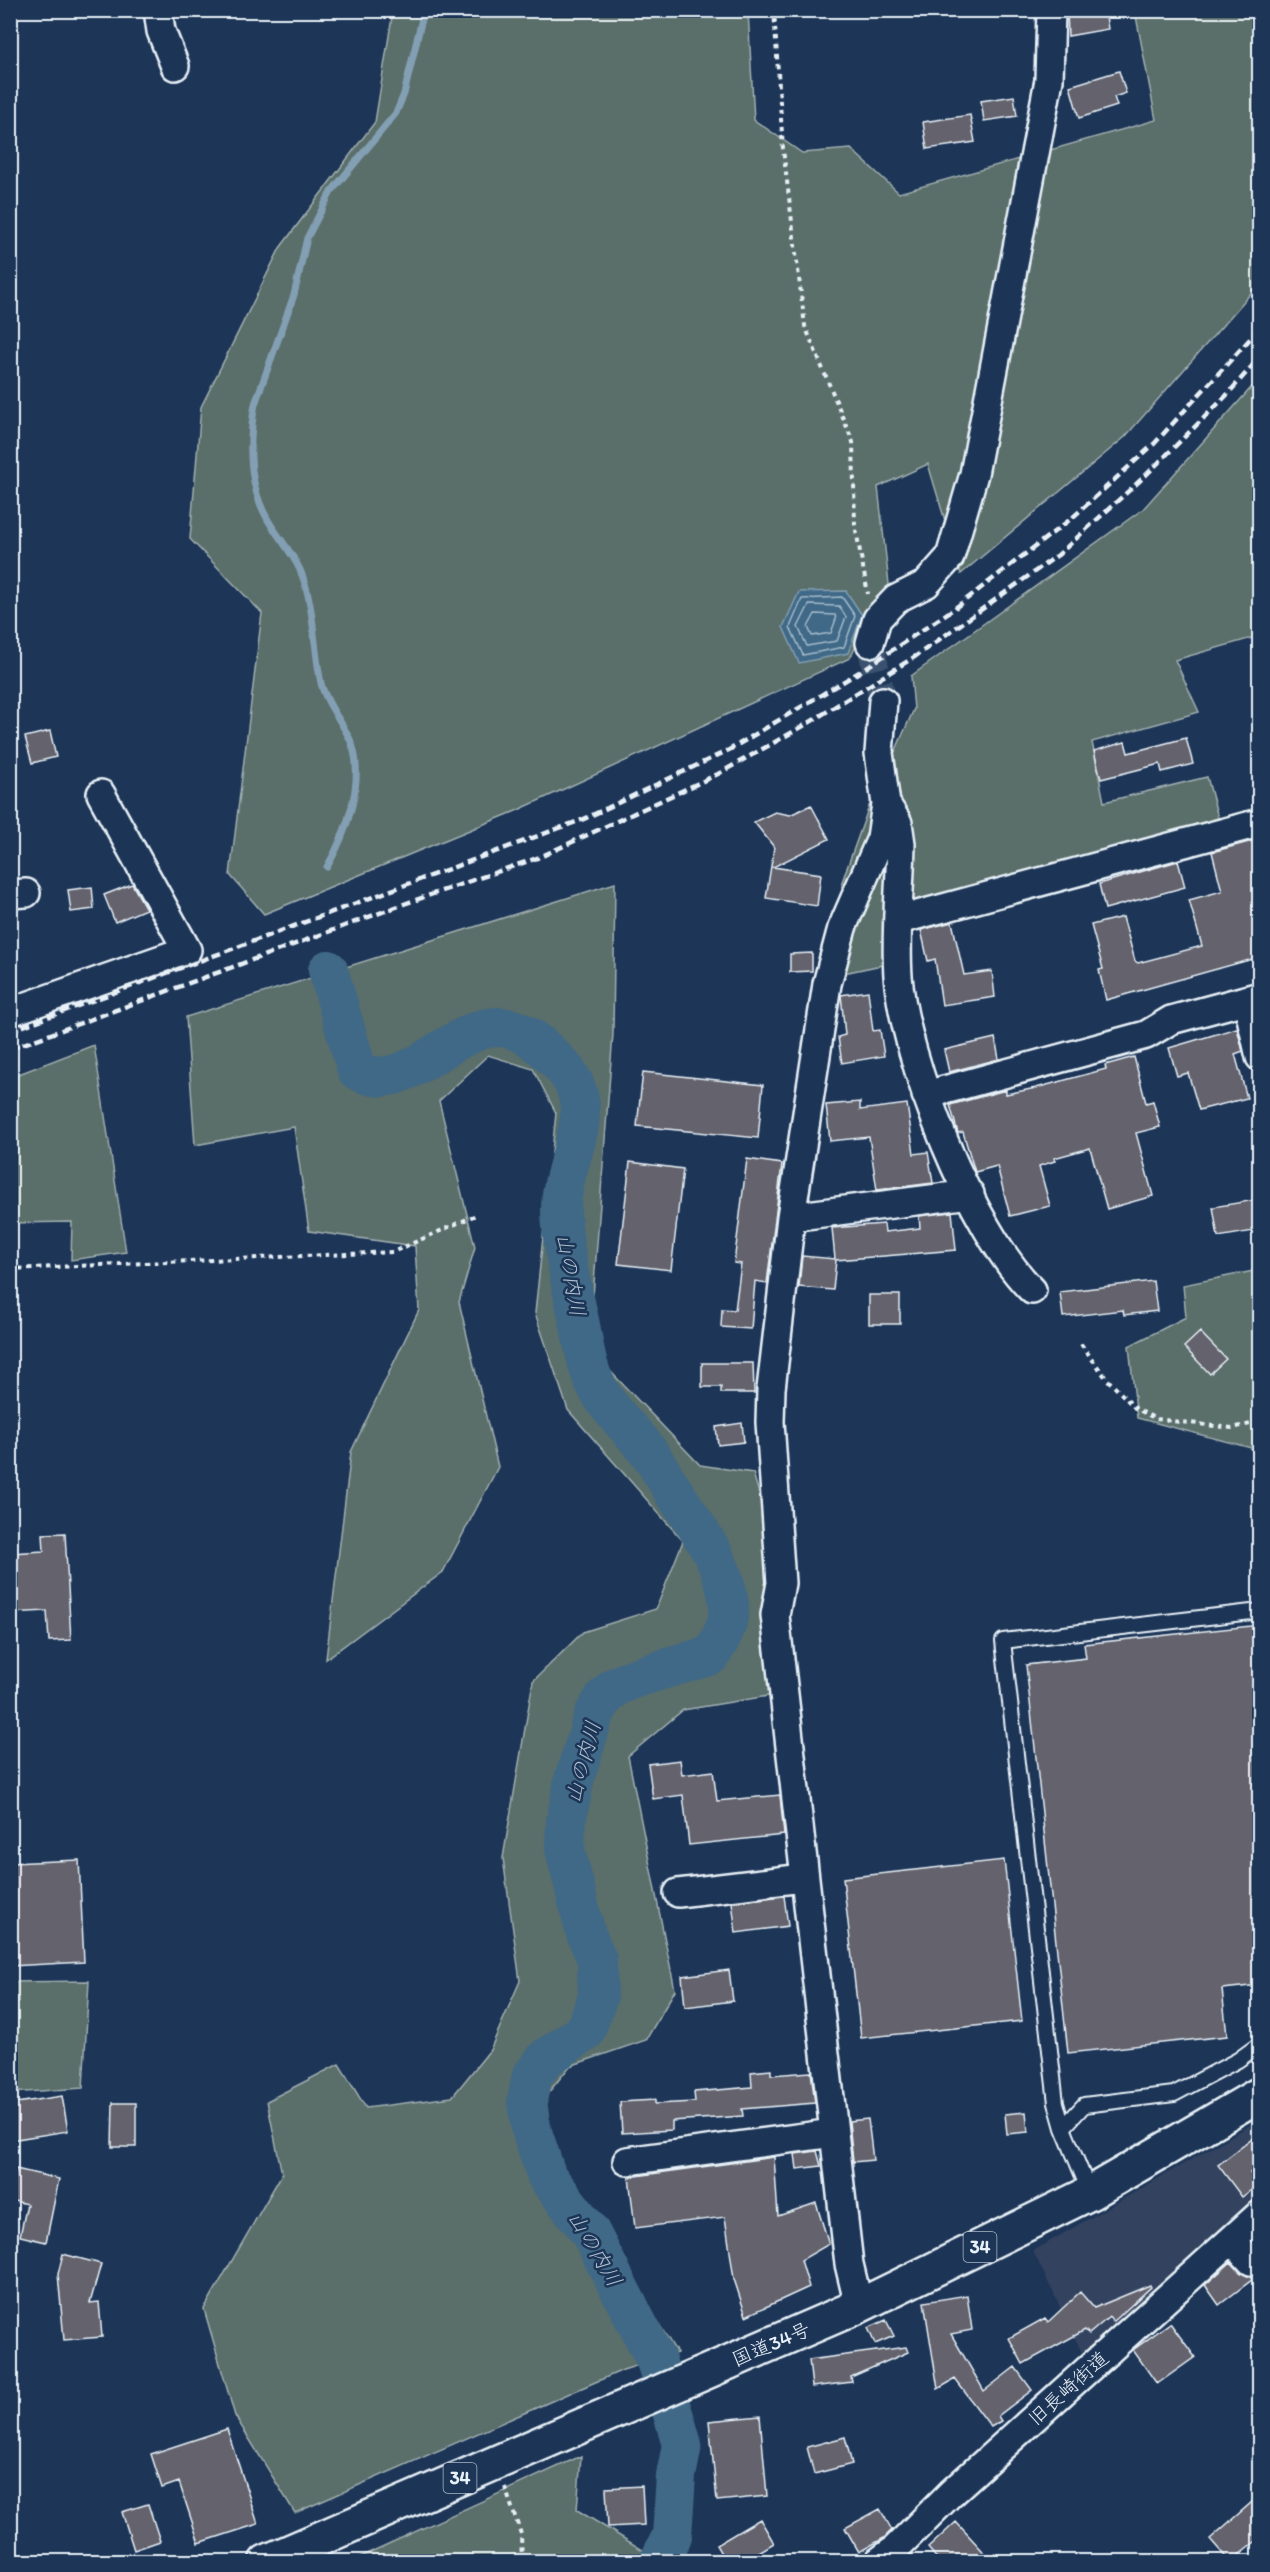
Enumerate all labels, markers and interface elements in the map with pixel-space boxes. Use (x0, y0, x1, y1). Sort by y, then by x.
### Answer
water label: 山の内川 (552, 1231, 591, 1318)
water label: 山の内川 (560, 1718, 605, 1806)
water label: 山の内川 (563, 2206, 628, 2291)
road number: 34 (964, 2232, 996, 2262)
street label: 国道34号 (728, 2317, 814, 2371)
street label: 旧長崎街道 (1023, 2346, 1113, 2430)
road number: 34 (444, 2463, 476, 2493)

